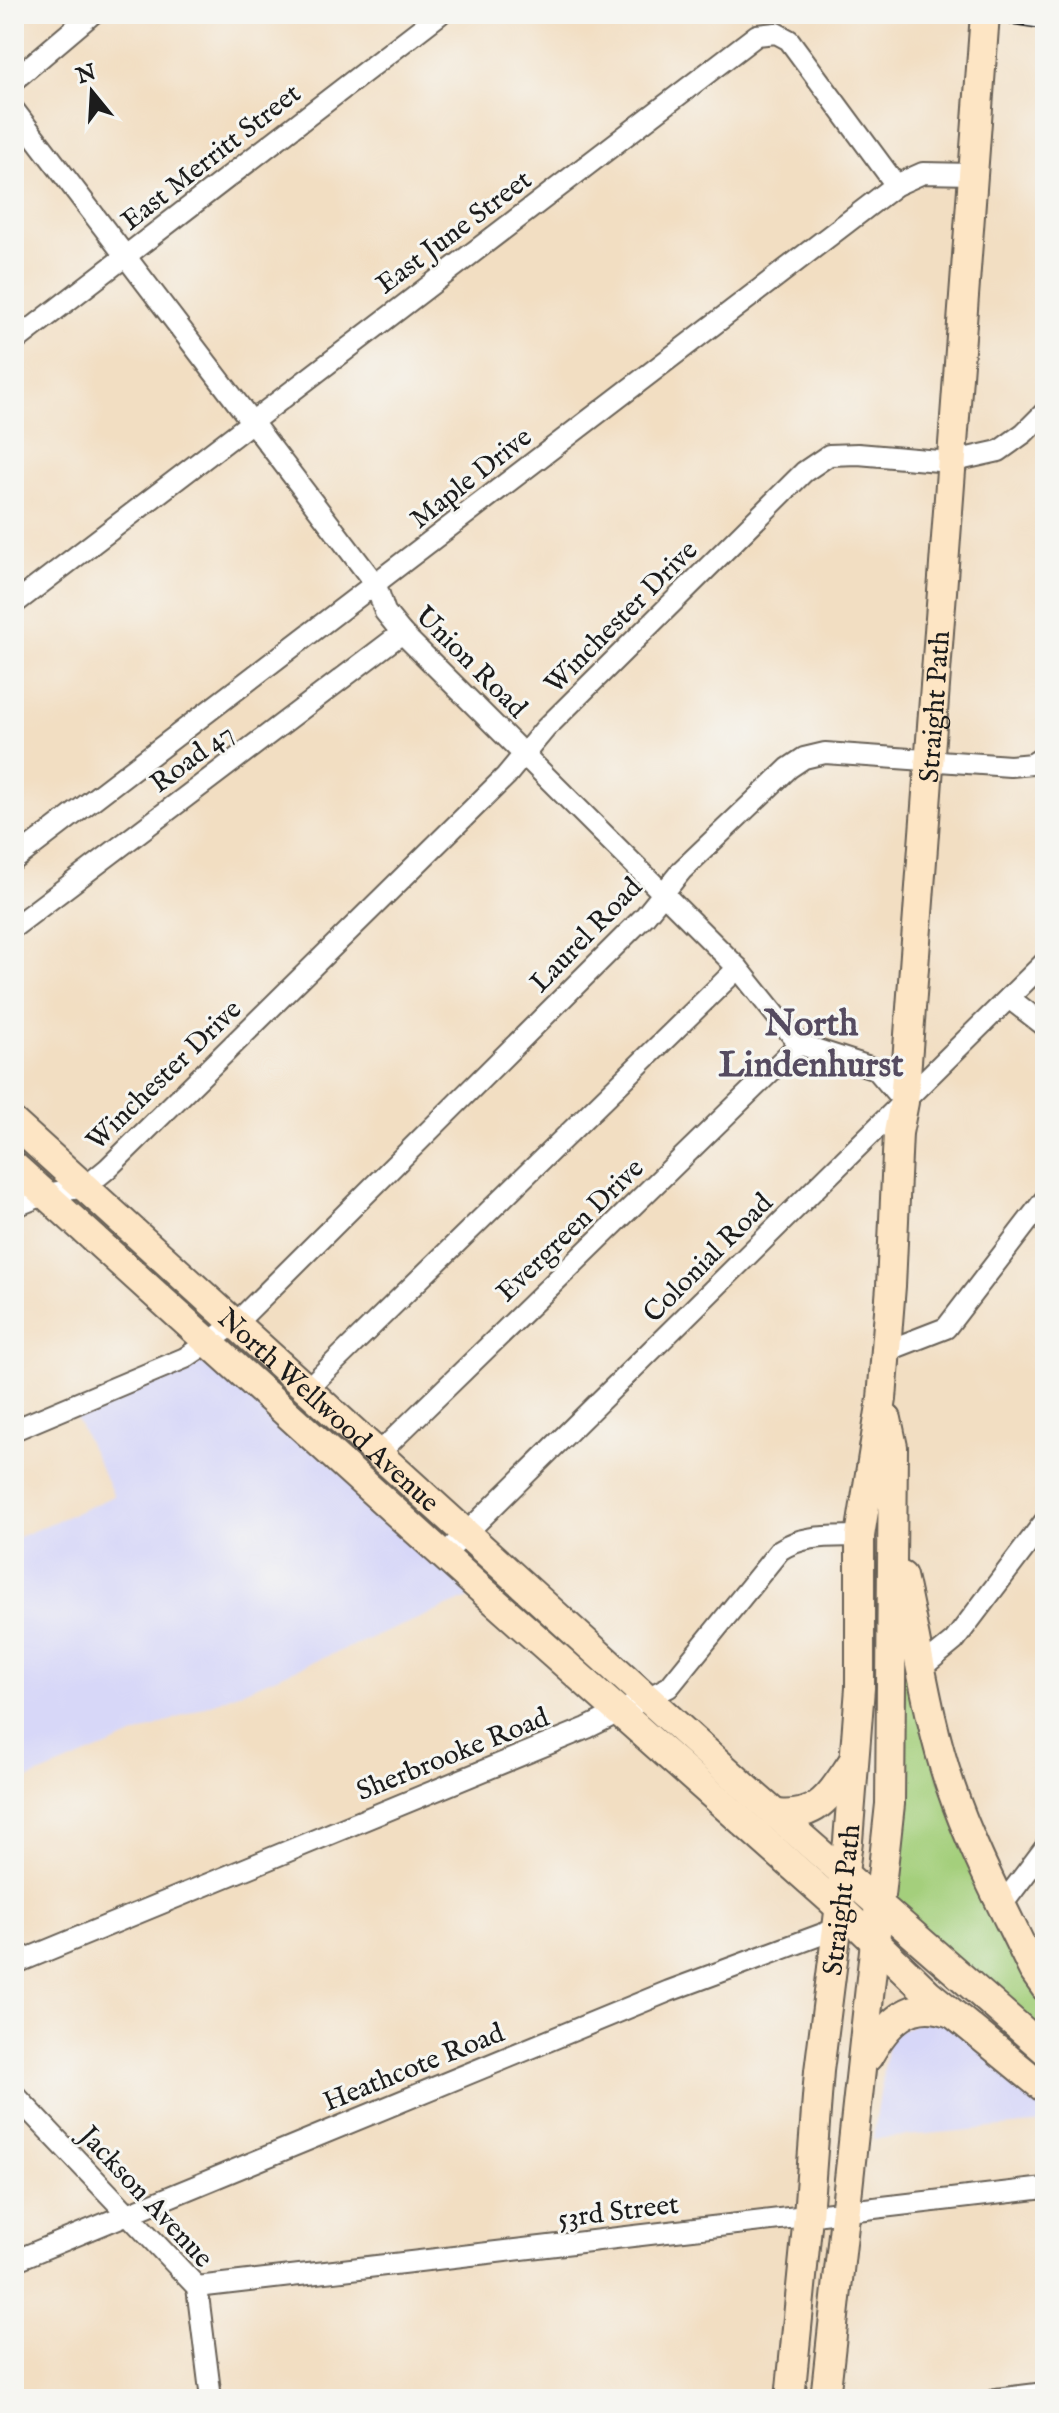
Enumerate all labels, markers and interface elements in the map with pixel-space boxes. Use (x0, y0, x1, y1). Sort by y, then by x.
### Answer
north arrow (52, 52, 132, 132)
text: N (72, 59, 100, 91)
street label: East Merritt Street (115, 77, 309, 239)
street label: East June Street (370, 163, 539, 303)
street label: Maple Drive (404, 420, 540, 537)
street label: Winchester Drive (538, 534, 706, 702)
street label: Union Road (407, 599, 534, 726)
street label: Straight Path (913, 629, 959, 784)
street label: Road 47 (144, 716, 241, 802)
street label: Laurel Road (523, 871, 650, 1001)
street label: Winchester Drive (80, 993, 250, 1159)
district label: North Lindenhurst (718, 1002, 904, 1089)
street label: Evergreen Drive (490, 1151, 652, 1310)
street label: Colonial Road (637, 1187, 781, 1331)
street label: North Wellwood Avenue (210, 1302, 446, 1521)
street label: Sherbrooke Road (352, 1701, 554, 1810)
street label: Straight Path (816, 1823, 869, 1978)
street label: Heathcote Road (318, 2016, 510, 2121)
street label: Jackson Avenue (69, 2117, 220, 2276)
street label: 53rd Street (556, 2188, 681, 2237)

